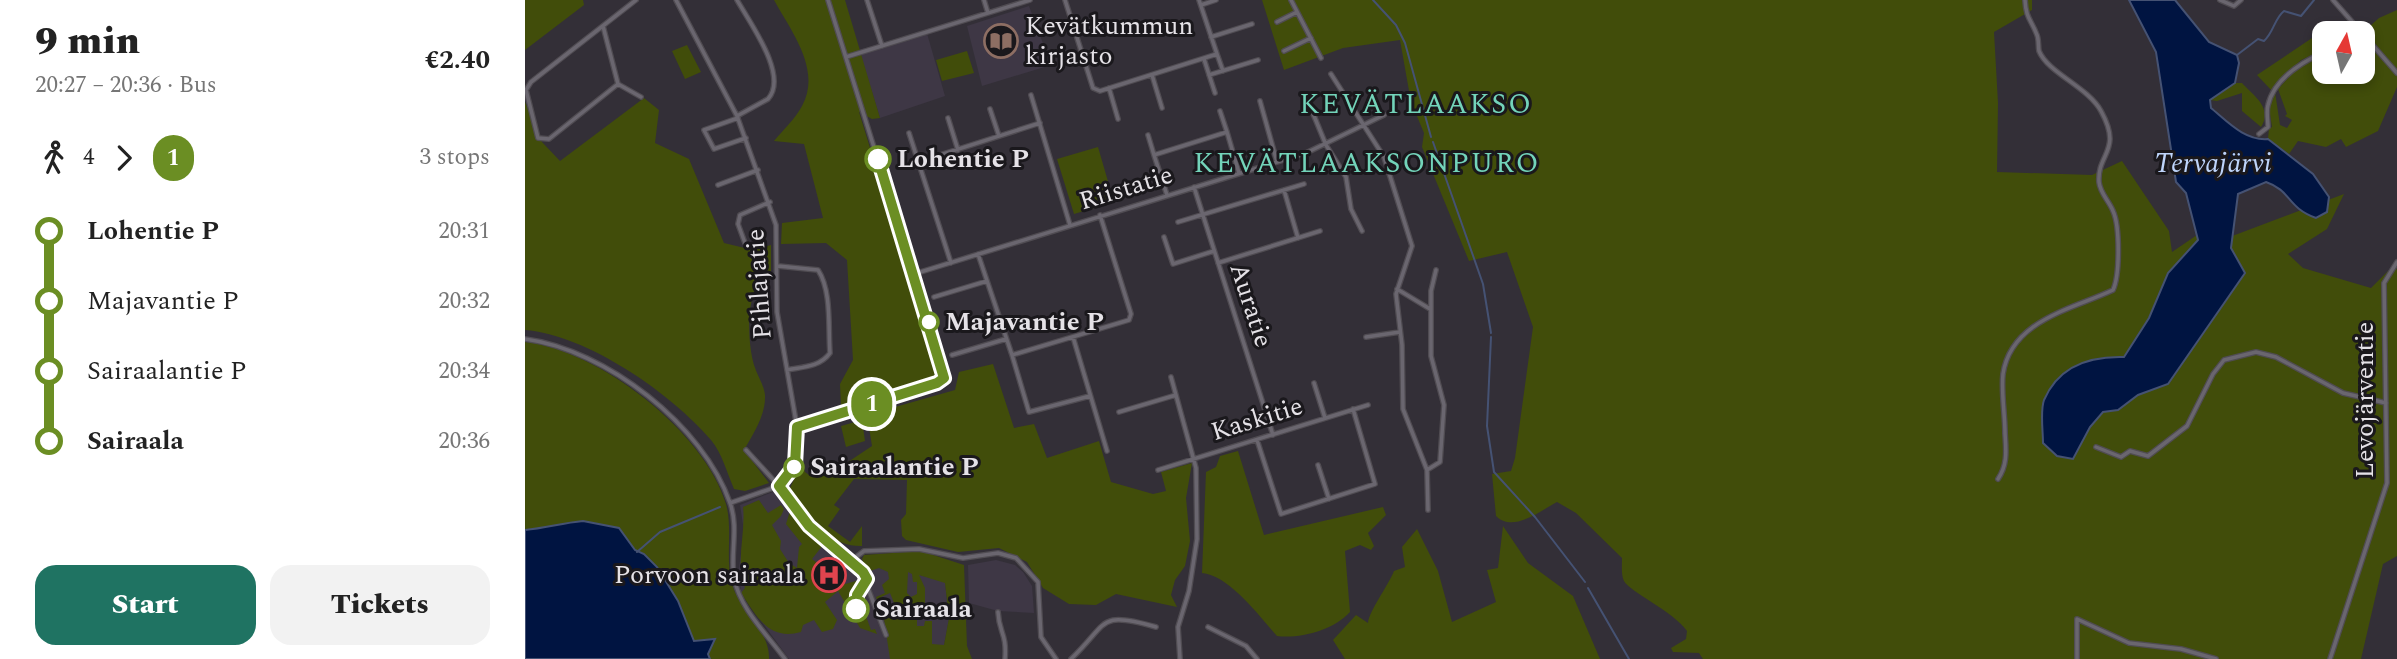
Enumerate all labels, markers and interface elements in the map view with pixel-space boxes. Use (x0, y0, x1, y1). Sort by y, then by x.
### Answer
place label: Kevätkummun kirjasto (1025, 6, 1193, 76)
text: 9 min (35, 13, 140, 71)
north arrow (2312, 21, 2375, 84)
map controls (2312, 21, 2375, 84)
library icon: Kevätkummun kirjasto (982, 22, 1020, 60)
text: €2.40 (425, 40, 490, 80)
text: 20:27 – 20:36 · Bus (35, 68, 217, 103)
district label: KEVÄTLAAKSO (1299, 83, 1533, 126)
icon: walk (35, 139, 73, 177)
icon: forward (105, 139, 143, 177)
place label: Lohentie P (897, 139, 1029, 179)
text: 4 (83, 140, 95, 175)
text: 1 (167, 140, 180, 176)
text: 3 stops (420, 140, 490, 175)
district label: KEVÄTLAAKSONPURO (1194, 142, 1540, 185)
water label: Tervajärvi (2154, 142, 2272, 185)
marker: Lohentie P (865, 146, 891, 172)
street label: Riistatie (1074, 155, 1178, 221)
text: Lohentie P (87, 211, 219, 251)
text: 20:31 (438, 214, 490, 249)
street label: Pihlajatie (735, 227, 783, 341)
street label: Auratie (1219, 258, 1283, 352)
text: Majavantie P (87, 281, 239, 321)
text: 20:32 (438, 284, 490, 319)
place label: Majavantie P (945, 302, 1104, 342)
marker: Majavantie P (919, 312, 939, 332)
street label: Levojärventie (2345, 322, 2385, 478)
text: Sairaalantie P (87, 351, 247, 391)
text: 20:34 (438, 354, 490, 389)
line badge: 1 (849, 381, 895, 427)
text: 1 (865, 386, 879, 422)
street label: Kaskitie (1206, 386, 1308, 452)
text: Sairaala (87, 421, 184, 461)
text: 20:36 (438, 424, 490, 459)
place label: Sairaalantie P (810, 447, 979, 487)
marker: Sairaalantie P (784, 457, 804, 477)
place label: Porvoon sairaala (614, 555, 805, 595)
hospital icon: Porvoon sairaala (810, 556, 848, 594)
button: Start (35, 565, 256, 645)
button: Tickets (270, 565, 490, 645)
place label: Sairaala (875, 589, 972, 629)
marker: Sairaala (843, 596, 869, 622)

